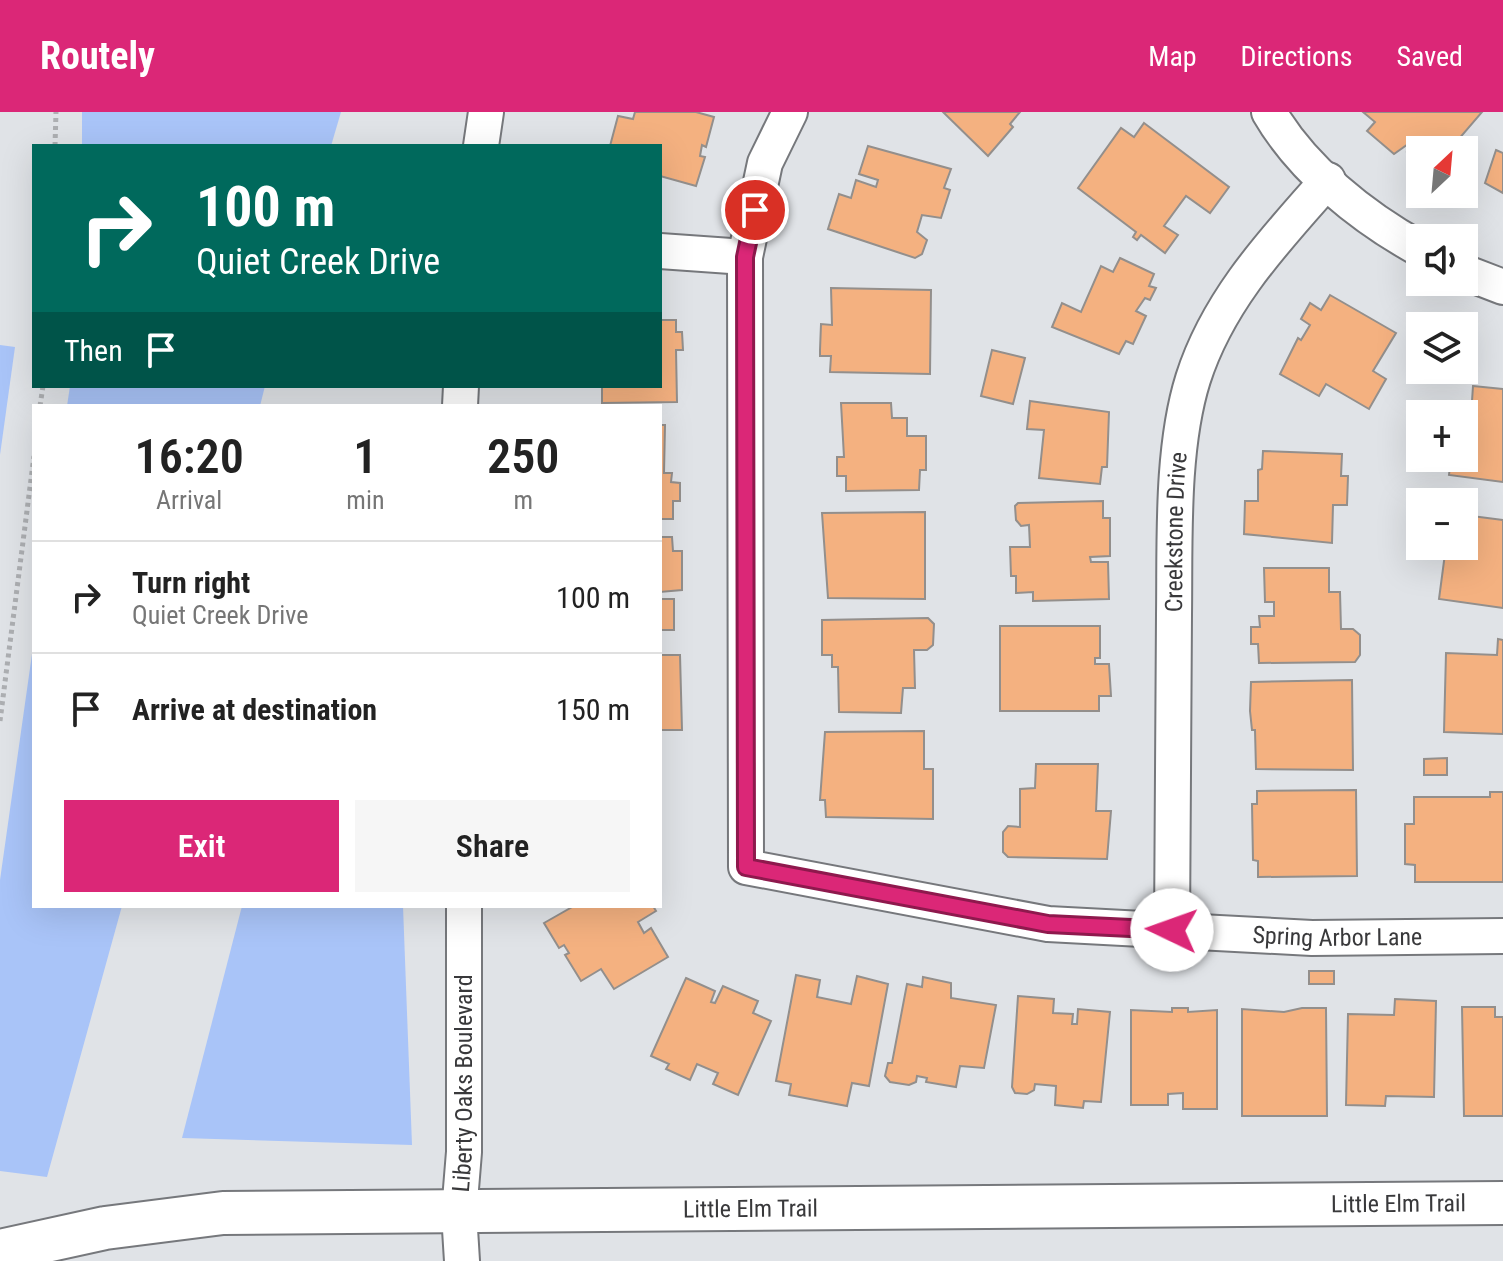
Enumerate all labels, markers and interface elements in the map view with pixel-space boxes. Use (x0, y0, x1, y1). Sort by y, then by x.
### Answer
text: Routely (40, 34, 155, 78)
text: Map (1148, 40, 1197, 73)
text: Directions (1241, 40, 1352, 73)
text: Saved (1396, 40, 1463, 73)
north arrow (1406, 136, 1478, 208)
map controls (1406, 136, 1478, 560)
text: 100 m (196, 174, 335, 240)
icon: right (64, 176, 168, 280)
pin (721, 176, 789, 244)
icon: arrive (733, 188, 777, 232)
button: sound (1406, 224, 1478, 296)
text: Quiet Creek Drive (196, 241, 440, 283)
button: layers (1406, 312, 1478, 384)
icon: arrive (139, 328, 183, 372)
text: Then (64, 333, 123, 368)
button: + (1406, 400, 1478, 472)
text: 16:20 (135, 428, 244, 485)
text: 1 (353, 428, 377, 485)
text: 250 (487, 428, 559, 485)
street label: Creekstone Drive (1160, 451, 1193, 612)
text: Arrival (156, 485, 222, 515)
text: min (346, 485, 384, 515)
text: m (513, 485, 533, 515)
button: − (1406, 488, 1478, 560)
text: Turn right (132, 565, 250, 600)
icon: right (64, 575, 108, 619)
text: 100 m (556, 580, 630, 615)
text: Quiet Creek Drive (132, 600, 308, 630)
icon: arrive (64, 687, 108, 731)
text: Arrive at destination (132, 692, 377, 727)
text: 150 m (556, 692, 630, 727)
button: Exit (64, 800, 339, 892)
button: Share (355, 800, 630, 892)
position arrow (1130, 888, 1214, 972)
street label: Spring Arbor Lane (1252, 921, 1422, 952)
street label: Liberty Oaks Boulevard (447, 974, 478, 1193)
street label: Little Elm Trail (1331, 1189, 1466, 1218)
street label: Little Elm Trail (683, 1194, 818, 1223)

